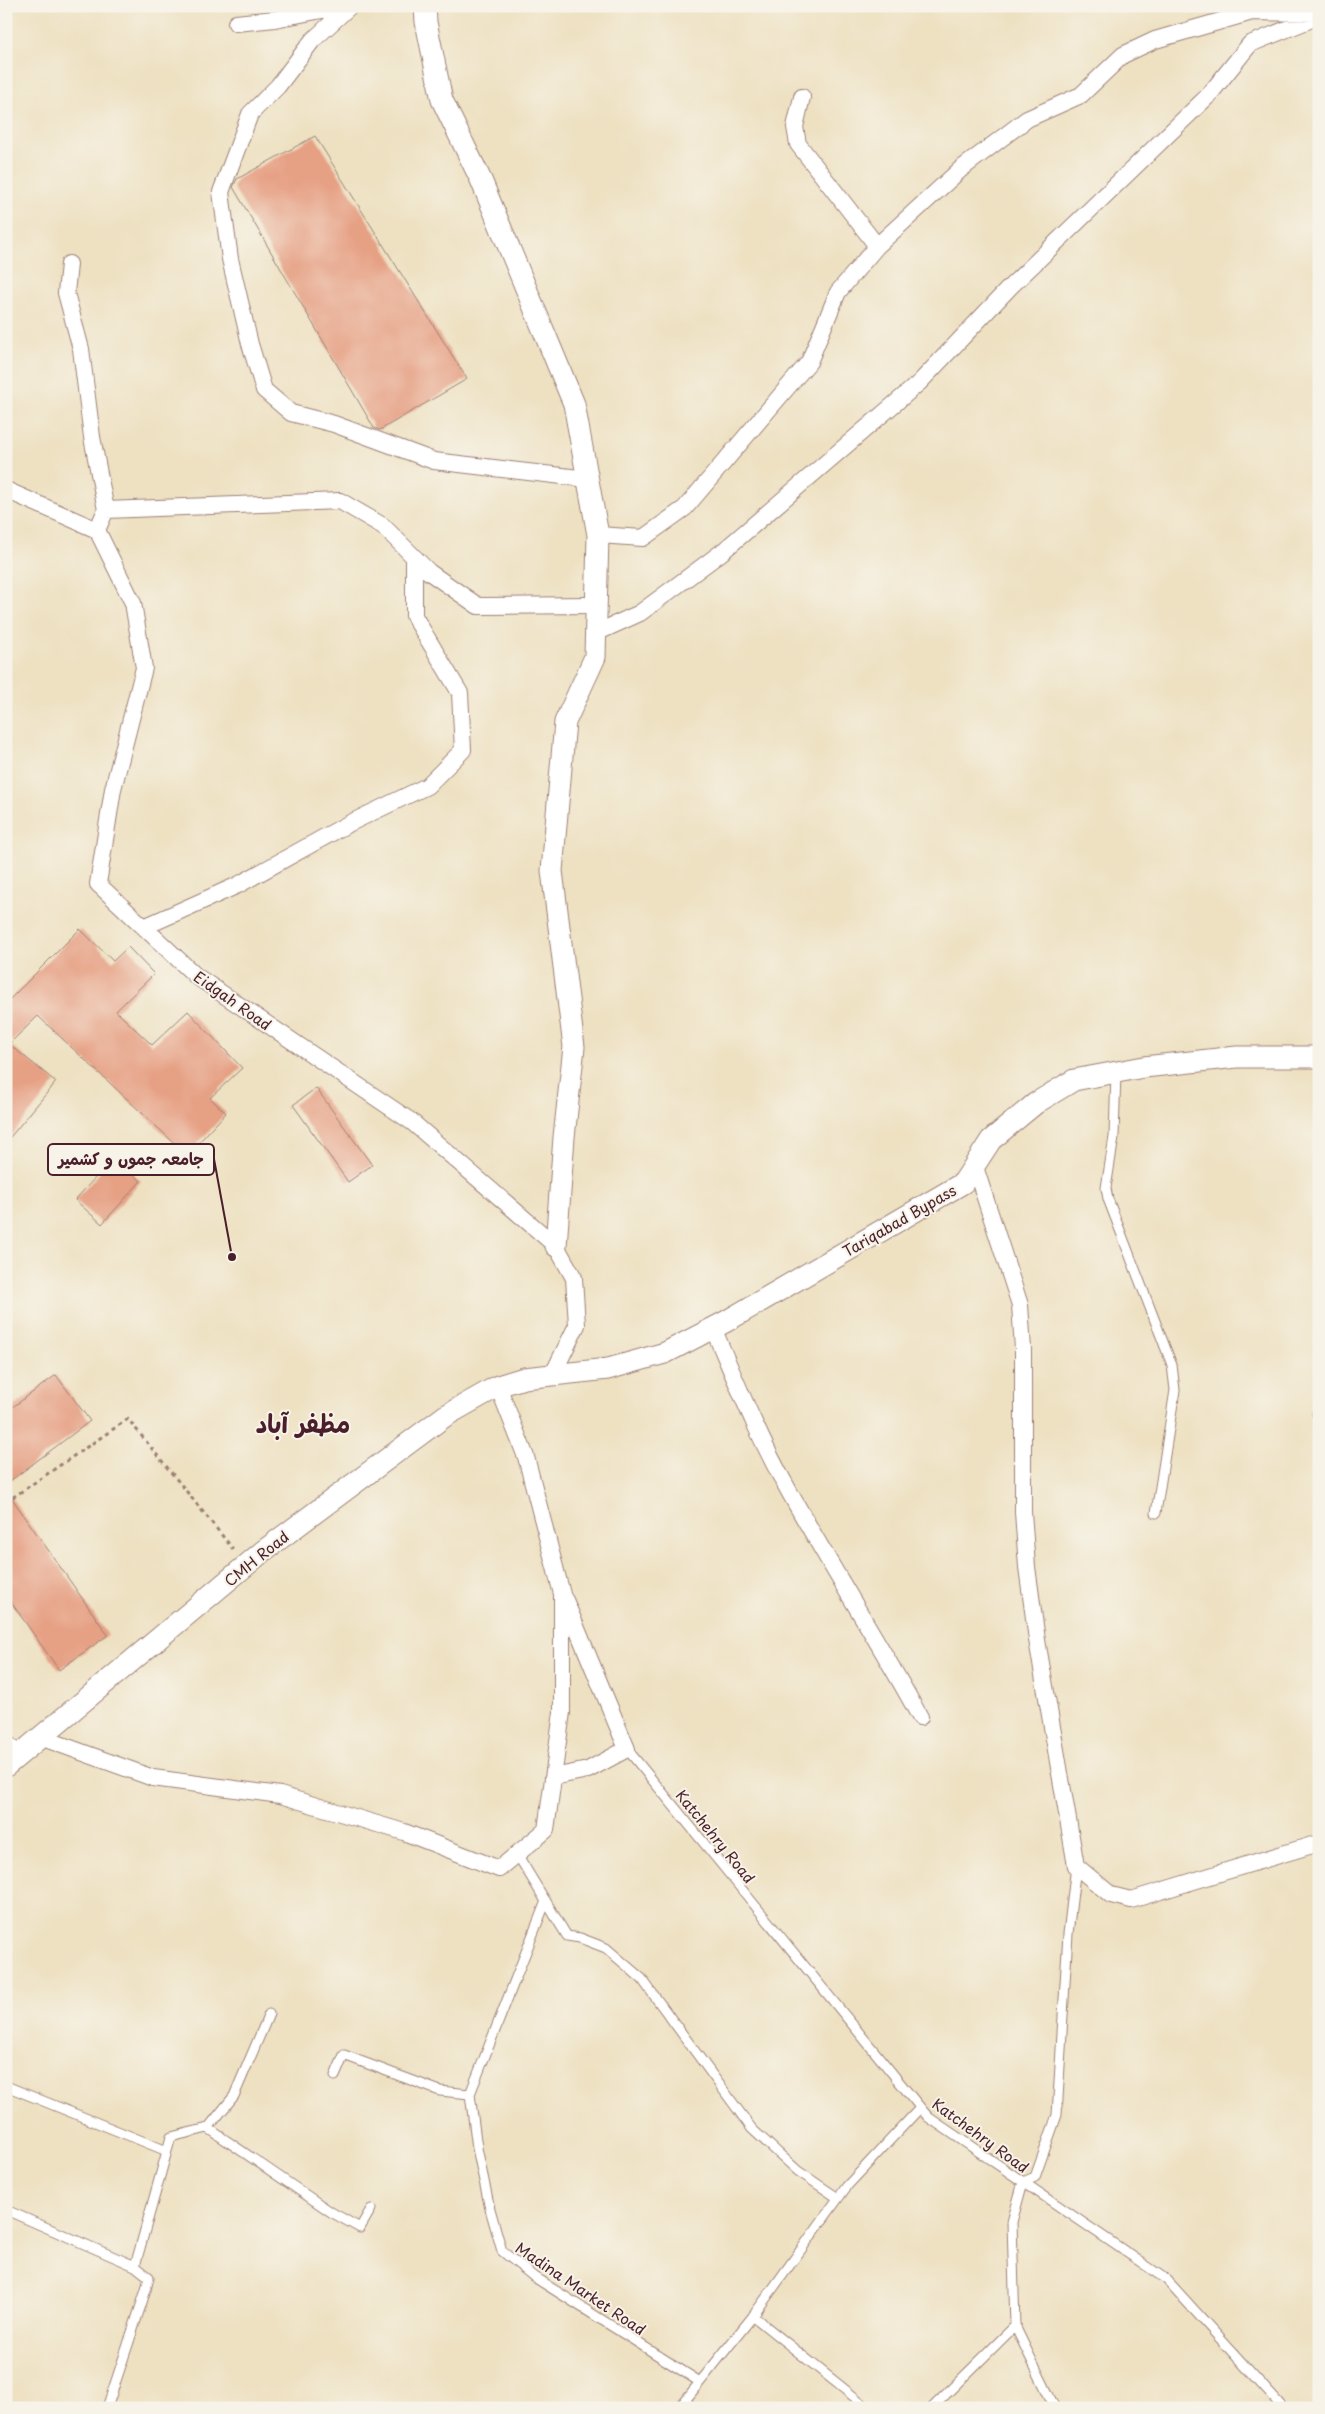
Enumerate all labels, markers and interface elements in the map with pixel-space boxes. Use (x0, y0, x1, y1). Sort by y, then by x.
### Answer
street label: Eidgah Road (189, 965, 277, 1035)
callout: جامعہ جموں و کشمیر (48, 1144, 214, 1175)
text: جامعہ جموں و کشمیر (56, 1146, 204, 1170)
street label: Tariqabad Bypass (838, 1178, 960, 1262)
district label: مظفر آباد (256, 1404, 350, 1442)
street label: CMH Road (219, 1525, 293, 1591)
street label: Katchehry Road (671, 1784, 761, 1888)
street label: Katchehry Road (928, 2092, 1034, 2178)
street label: Madina Market Road (511, 2236, 651, 2340)

